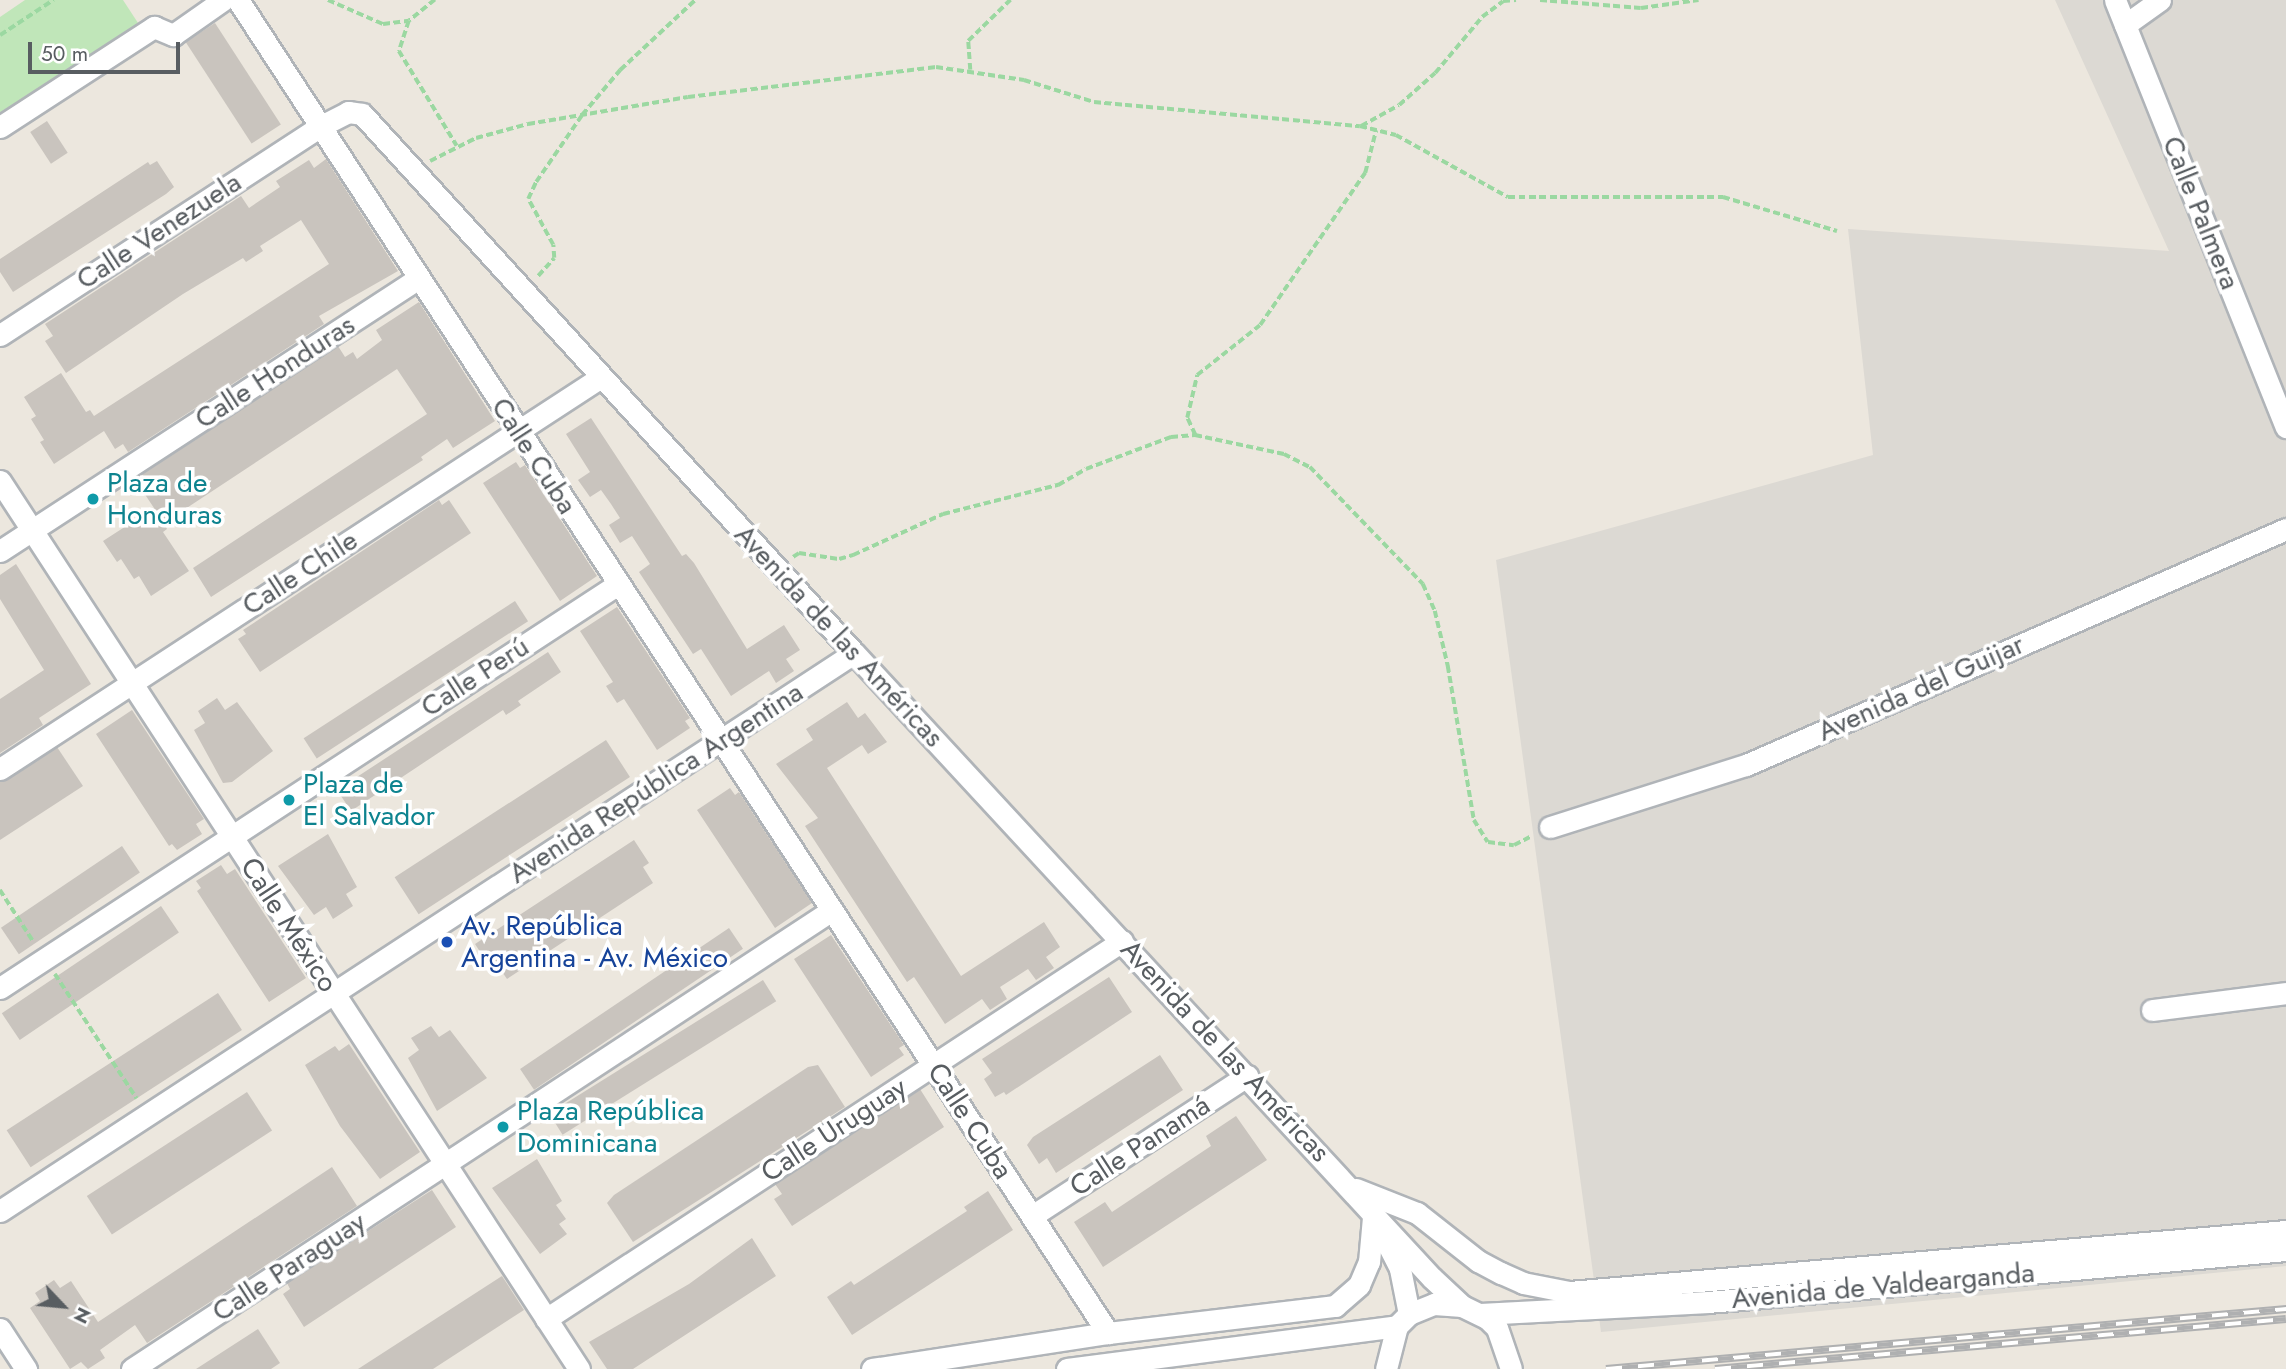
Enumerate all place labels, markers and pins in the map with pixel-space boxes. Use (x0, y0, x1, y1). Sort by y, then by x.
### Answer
place label: Plaza de Honduras (107, 466, 222, 532)
marker: Plaza de Honduras (85, 491, 101, 507)
place label: Plaza de El Salvador (303, 767, 435, 833)
marker: Plaza de El Salvador (281, 792, 297, 808)
place label: Av. República Argentina - Av. México (461, 909, 728, 975)
marker: Av. República Argentina - Av. México (439, 934, 455, 950)
place label: Plaza República Dominicana (517, 1094, 704, 1160)
marker: Plaza República Dominicana (495, 1119, 511, 1135)

